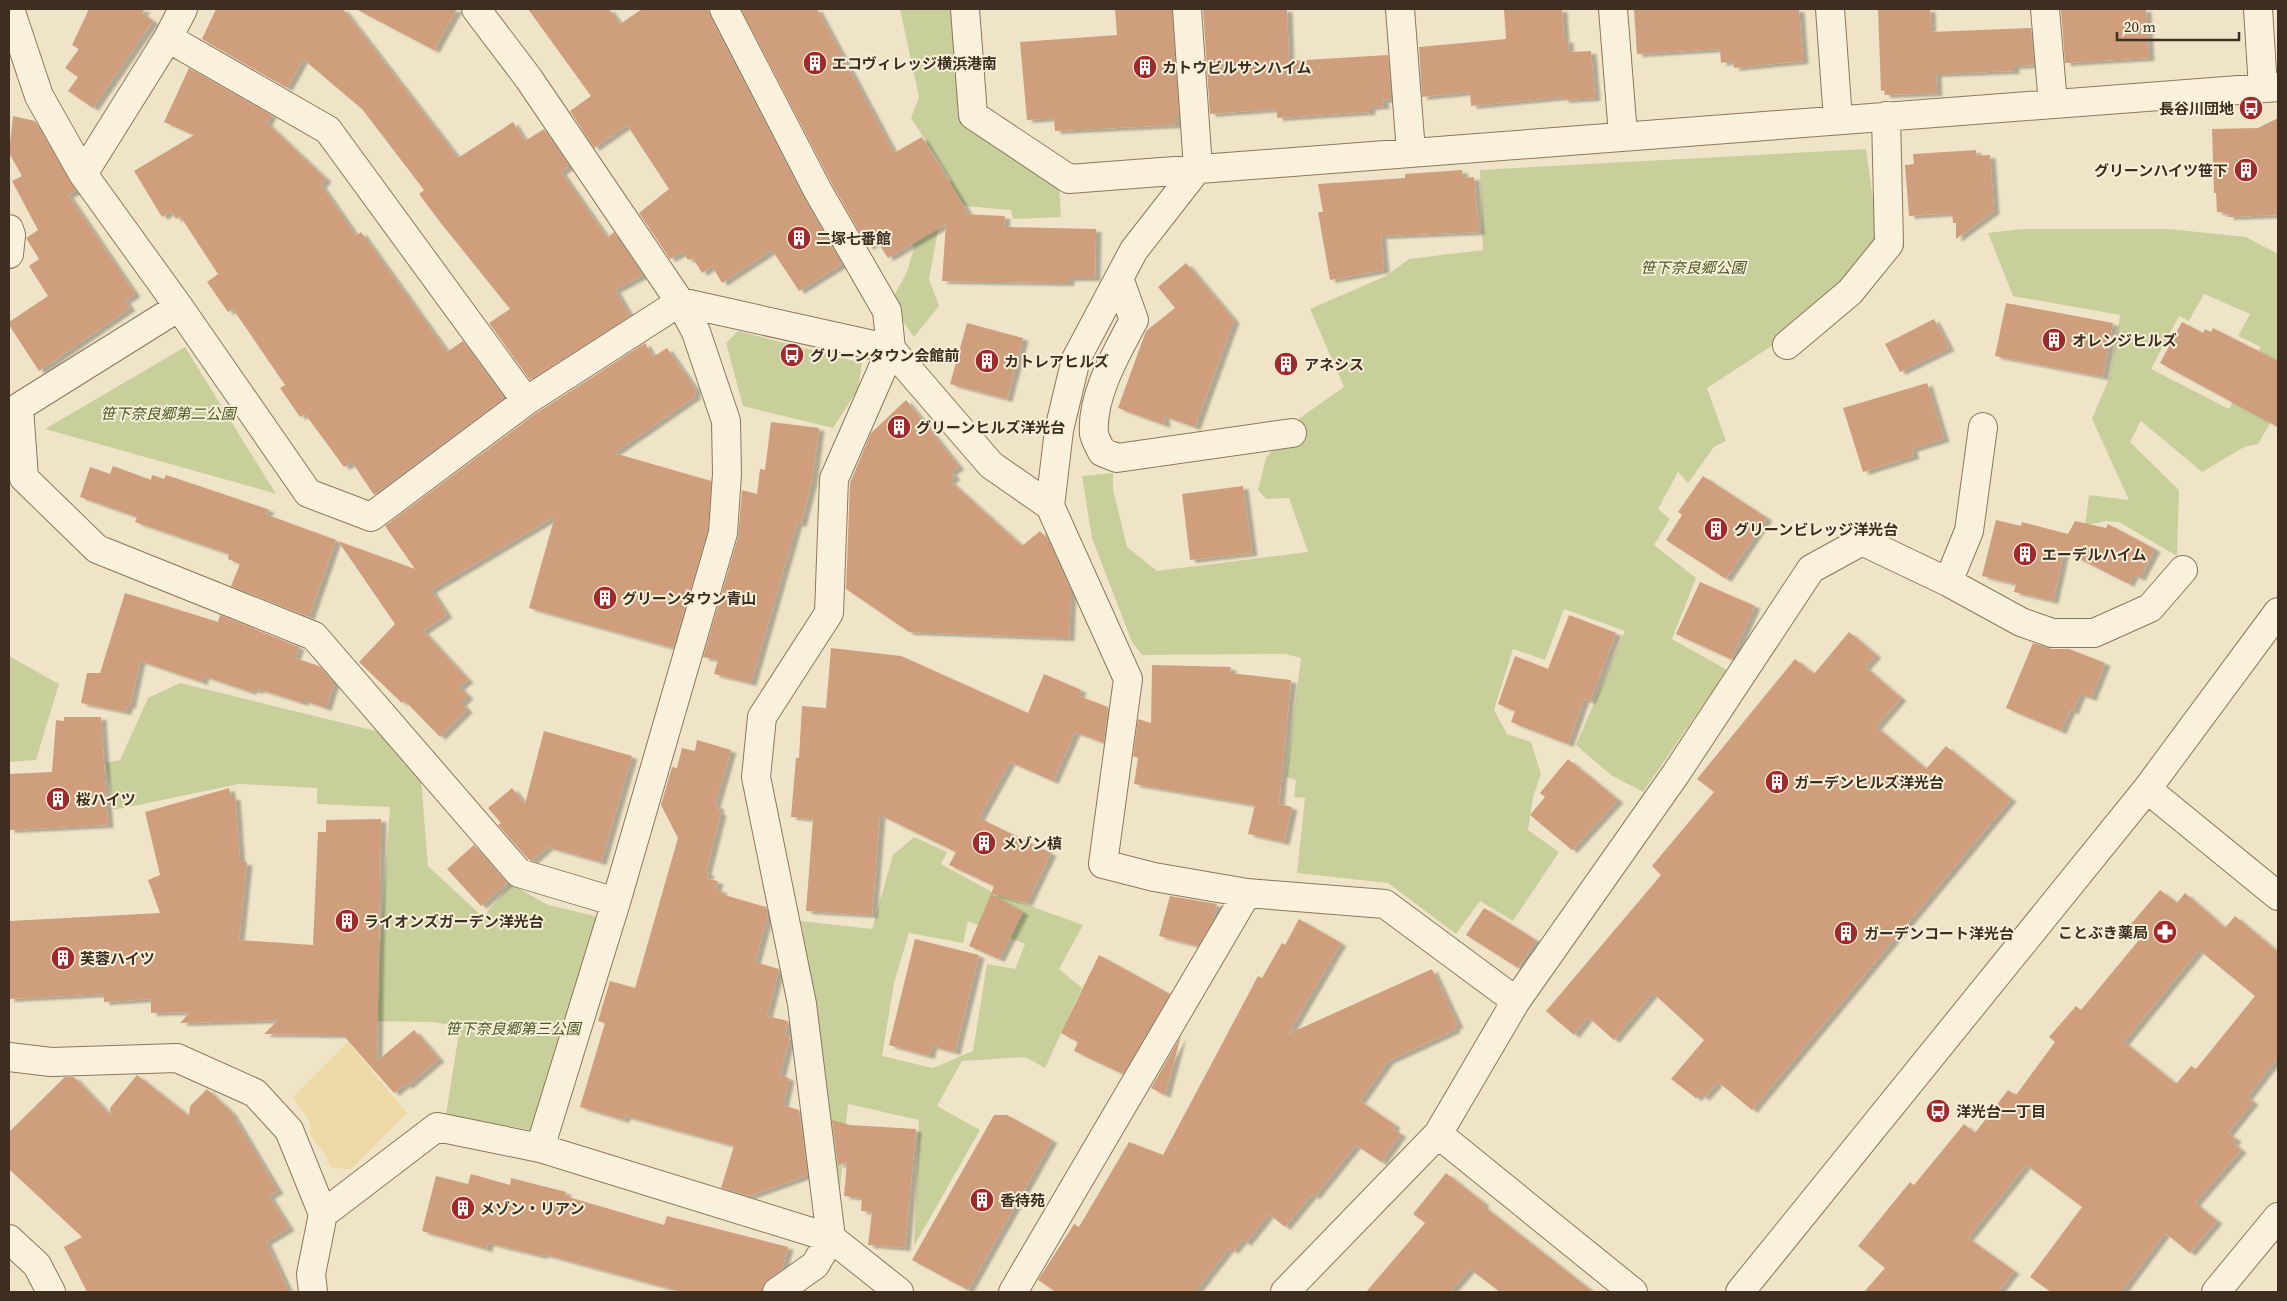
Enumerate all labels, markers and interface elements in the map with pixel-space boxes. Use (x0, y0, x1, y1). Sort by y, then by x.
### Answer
scale bar (2117, 10, 2240, 42)
text: 20 m (2124, 16, 2156, 37)
building icon: エコヴィレッジ横浜港南 (802, 50, 828, 76)
place label: エコヴィレッジ横浜港南 (832, 53, 997, 74)
building icon: カトウビルサンハイム (1132, 54, 1158, 80)
place label: カトウビルサンハイム (1162, 57, 1311, 78)
bus stop icon: 長谷川団地 (2238, 95, 2264, 121)
place label: 長谷川団地 (2159, 98, 2234, 119)
building icon: グリーンハイツ笹下 (2233, 157, 2259, 183)
place label: グリーンハイツ笹下 (2094, 160, 2228, 181)
building icon: 二塚七番館 (786, 225, 812, 251)
place label: 二塚七番館 (816, 228, 891, 249)
park label: 笹下奈良郷公園 (1640, 257, 1747, 278)
building icon: オレンジヒルズ (2041, 327, 2067, 353)
place label: オレンジヒルズ (2072, 330, 2177, 351)
bus stop icon: グリーンタウン会館前 (779, 342, 805, 368)
place label: グリーンタウン会館前 (810, 345, 959, 366)
building icon: カトレアヒルズ (974, 348, 1000, 374)
place label: カトレアヒルズ (1004, 351, 1109, 372)
building icon: アネシス (1273, 351, 1299, 377)
place label: アネシス (1304, 354, 1364, 375)
park label: 笹下奈良郷第二公園 (100, 403, 237, 424)
building icon: グリーンヒルズ洋光台 (886, 414, 912, 440)
place label: グリーンヒルズ洋光台 (916, 417, 1065, 438)
building icon: グリーンビレッジ洋光台 (1703, 516, 1729, 542)
place label: グリーンビレッジ洋光台 (1734, 519, 1898, 540)
building icon: エーデルハイム (2012, 541, 2038, 567)
place label: エーデルハイム (2042, 544, 2146, 565)
building icon: グリーンタウン青山 (592, 585, 618, 611)
place label: グリーンタウン青山 (622, 588, 756, 609)
building icon: ガーデンヒルズ洋光台 (1764, 769, 1790, 795)
place label: ガーデンヒルズ洋光台 (1794, 772, 1944, 793)
building icon: 桜ハイツ (45, 786, 71, 812)
place label: 桜ハイツ (76, 789, 136, 810)
building icon: メゾン槙 (971, 830, 997, 856)
place label: メゾン槙 (1002, 833, 1062, 854)
building icon: ライオンズガーデン洋光台 (334, 908, 360, 934)
place label: ライオンズガーデン洋光台 (364, 911, 544, 932)
pharmacy icon: ことぶき薬局 (2152, 919, 2178, 945)
building icon: ガーデンコート洋光台 (1833, 920, 1859, 946)
place label: ことぶき薬局 (2058, 922, 2148, 943)
place label: ガーデンコート洋光台 (1864, 923, 2014, 944)
building icon: 芙蓉ハイツ (50, 945, 76, 971)
place label: 芙蓉ハイツ (80, 948, 155, 969)
park label: 笹下奈良郷第三公園 (445, 1018, 582, 1039)
bus stop icon: 洋光台一丁目 (1925, 1098, 1951, 1124)
place label: 洋光台一丁目 (1956, 1101, 2046, 1122)
building icon: 香待苑 (969, 1187, 995, 1213)
place label: 香待苑 (1000, 1190, 1045, 1211)
building icon: メゾン・リアン (450, 1195, 476, 1221)
place label: メゾン・リアン (480, 1198, 584, 1219)

